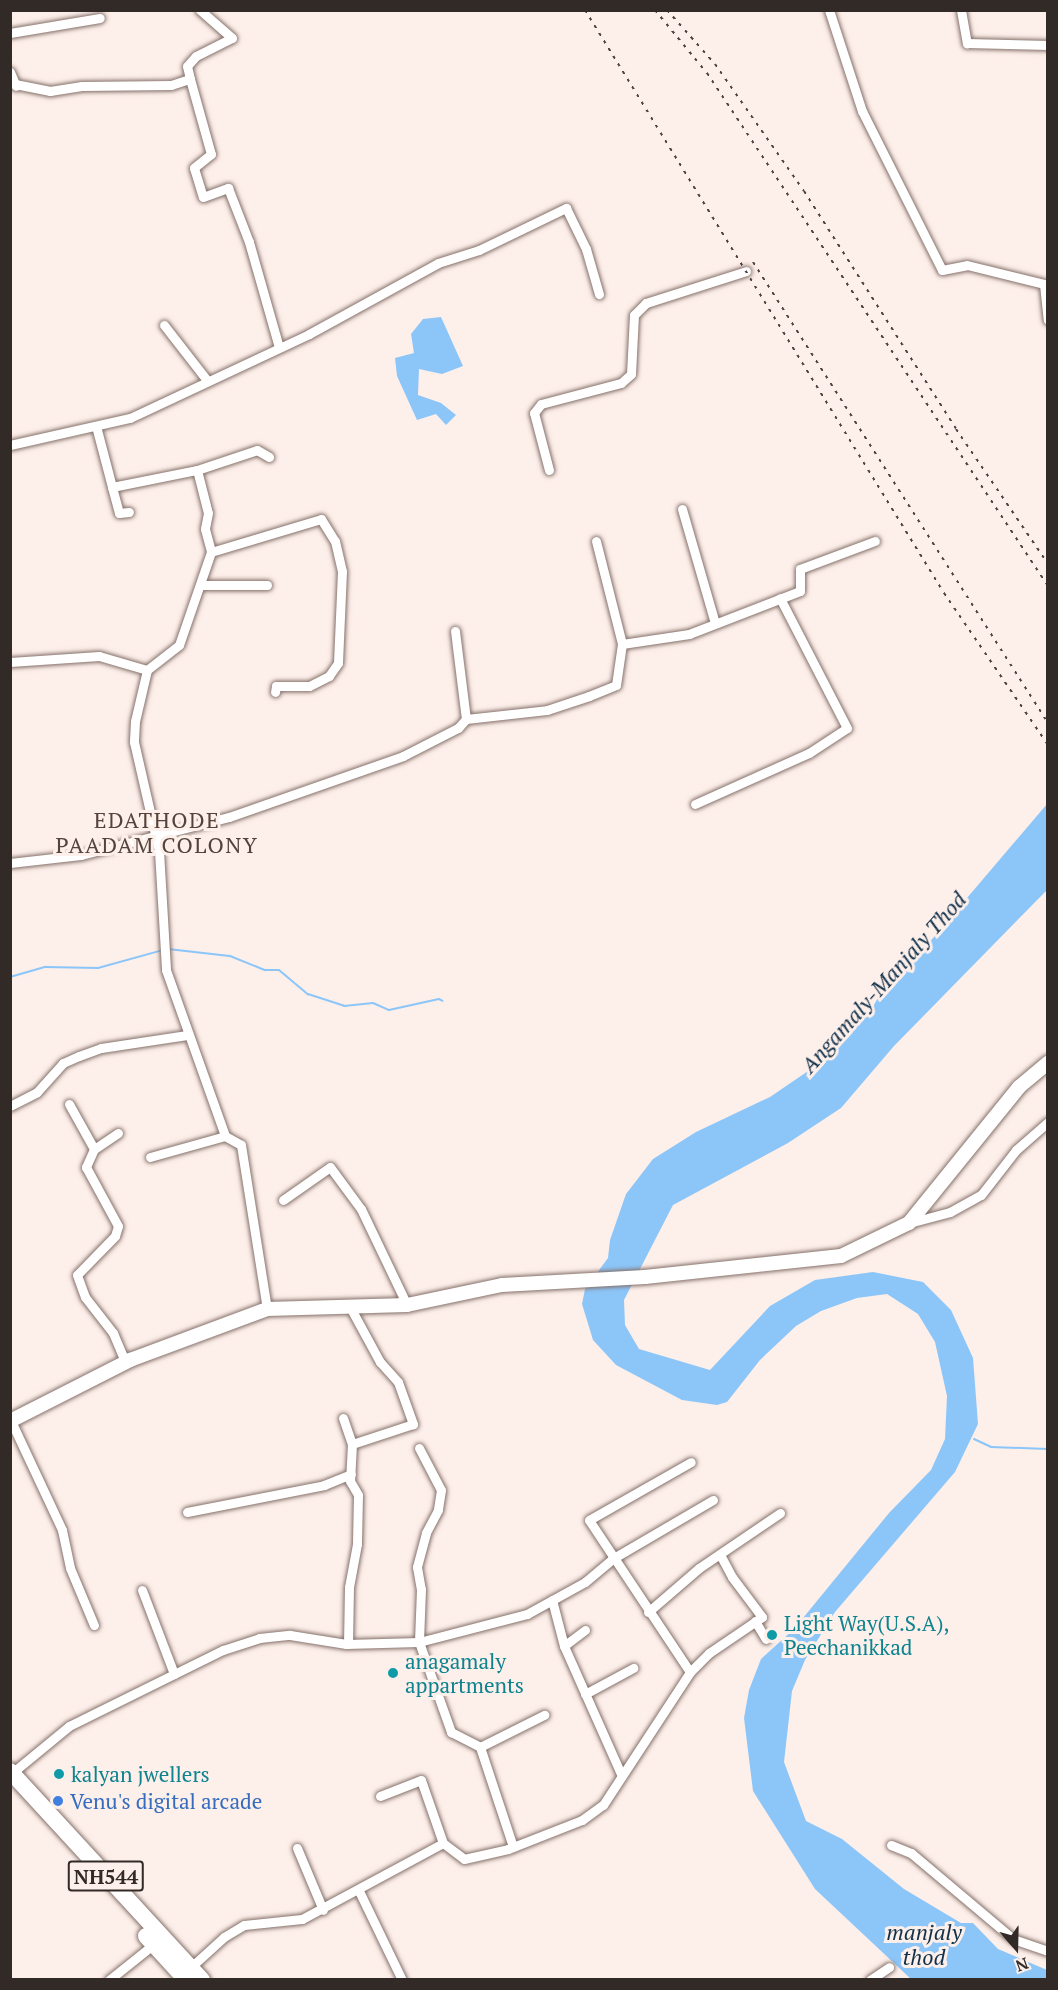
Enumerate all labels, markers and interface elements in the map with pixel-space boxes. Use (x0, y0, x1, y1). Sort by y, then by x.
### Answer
district label: EDATHODE PAADAM COLONY (56, 806, 258, 858)
water label: Angamaly-Manjaly Thod (795, 886, 971, 1078)
place label: Light Way(U.S.A), Peechanikkad (784, 1610, 949, 1660)
marker: Light Way(U.S.A), Peechanikkad (765, 1628, 779, 1642)
place label: anagamaly appartments (405, 1648, 524, 1698)
marker: anagamaly appartments (386, 1666, 400, 1680)
place label: kalyan jwellers (71, 1761, 210, 1787)
marker: kalyan jwellers (52, 1767, 66, 1781)
place label: Venu's digital arcade (70, 1788, 262, 1814)
marker: Venu's digital arcade (51, 1794, 65, 1808)
road number: NH544 (67, 1859, 145, 1893)
water label: manjaly thod (886, 1918, 962, 1970)
north arrow (986, 1918, 1046, 1978)
text: N (1013, 1952, 1032, 1977)

